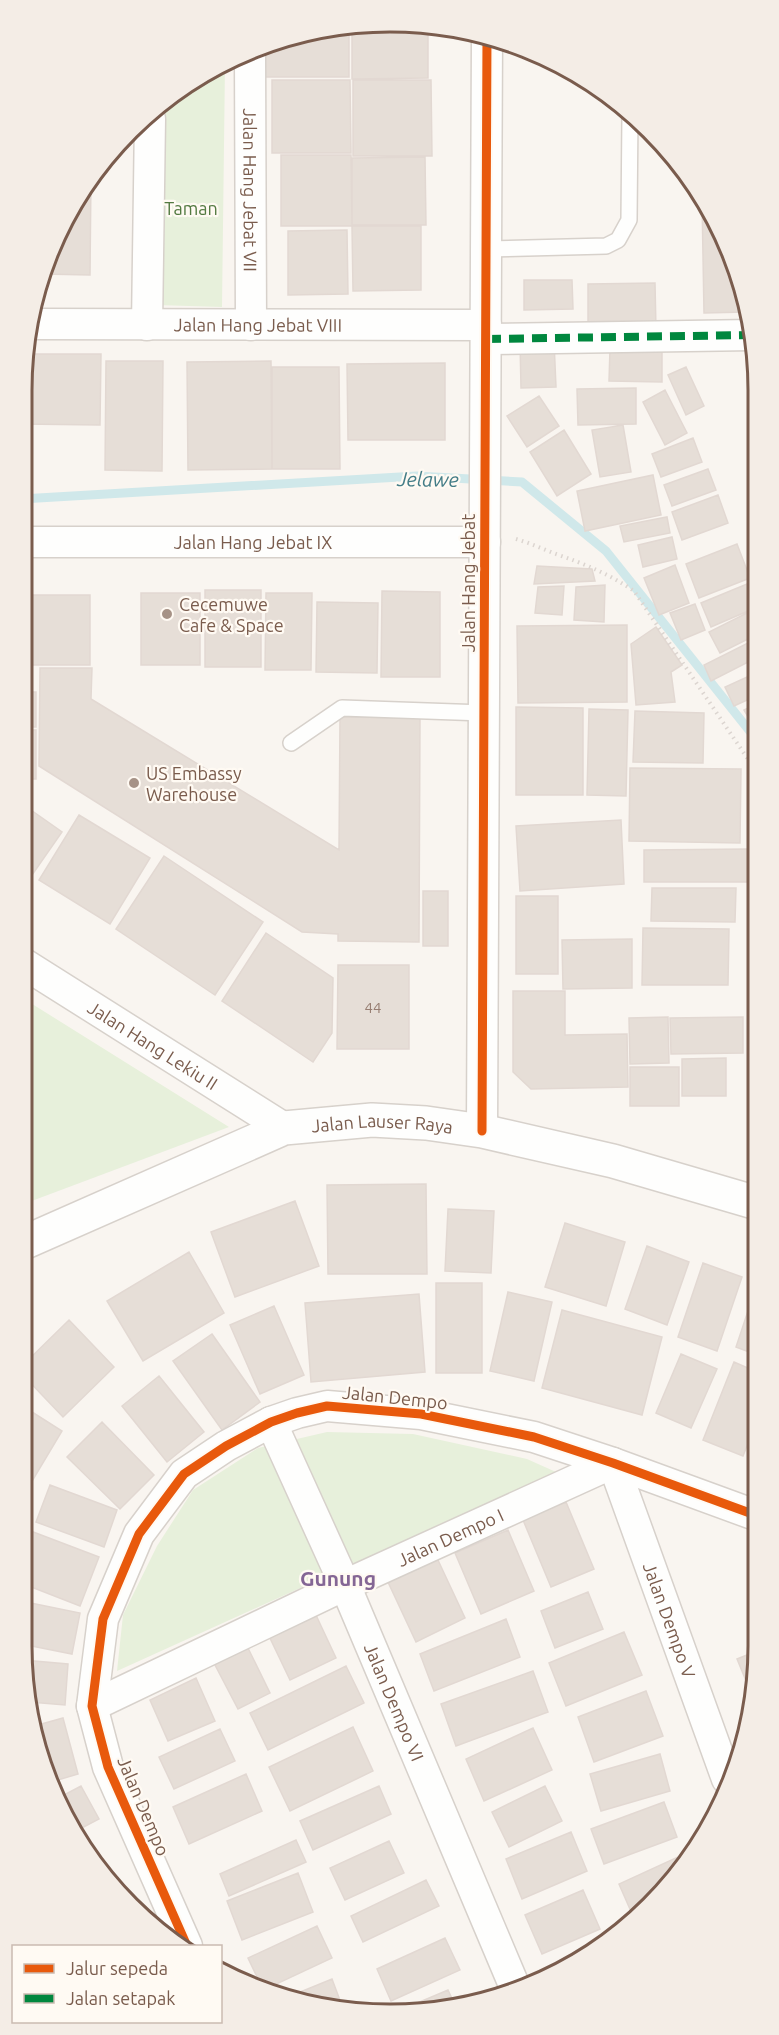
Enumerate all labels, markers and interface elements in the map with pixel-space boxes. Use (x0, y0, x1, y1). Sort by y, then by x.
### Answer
street label: Jalan Hang Jebat VII (240, 108, 261, 272)
park label: Taman (164, 198, 218, 218)
street label: Jalan Hang Jebat VIII (174, 314, 342, 335)
water label: Jelawe (396, 467, 459, 491)
street label: Jalan Hang Jebat (458, 514, 478, 652)
street label: Jalan Hang Jebat IX (174, 532, 332, 552)
place label: Cecemuwe Cafe & Space (179, 594, 284, 635)
marker: Cecemuwe Cafe & Space (160, 607, 174, 621)
place label: US Embassy Warehouse (146, 763, 242, 804)
marker: US Embassy Warehouse (127, 776, 141, 790)
street label: Jalan Hang Lekiu II (84, 997, 221, 1094)
house number: 44 (365, 999, 381, 1016)
street label: Jalan Lauser Raya (310, 1110, 454, 1137)
street label: Jalan Dempo (341, 1382, 449, 1412)
street label: Jalan Dempo I (394, 1504, 506, 1570)
street label: Jalan Dempo V (640, 1560, 700, 1681)
district label: Gunung (300, 1566, 376, 1590)
street label: Jalan Dempo VI (361, 1640, 428, 1764)
street label: Jalan Dempo (114, 1753, 174, 1859)
legend (12, 1945, 222, 2023)
text: Jalur sepeda (66, 1958, 168, 1978)
text: Jalan setapak (66, 1988, 175, 2008)

